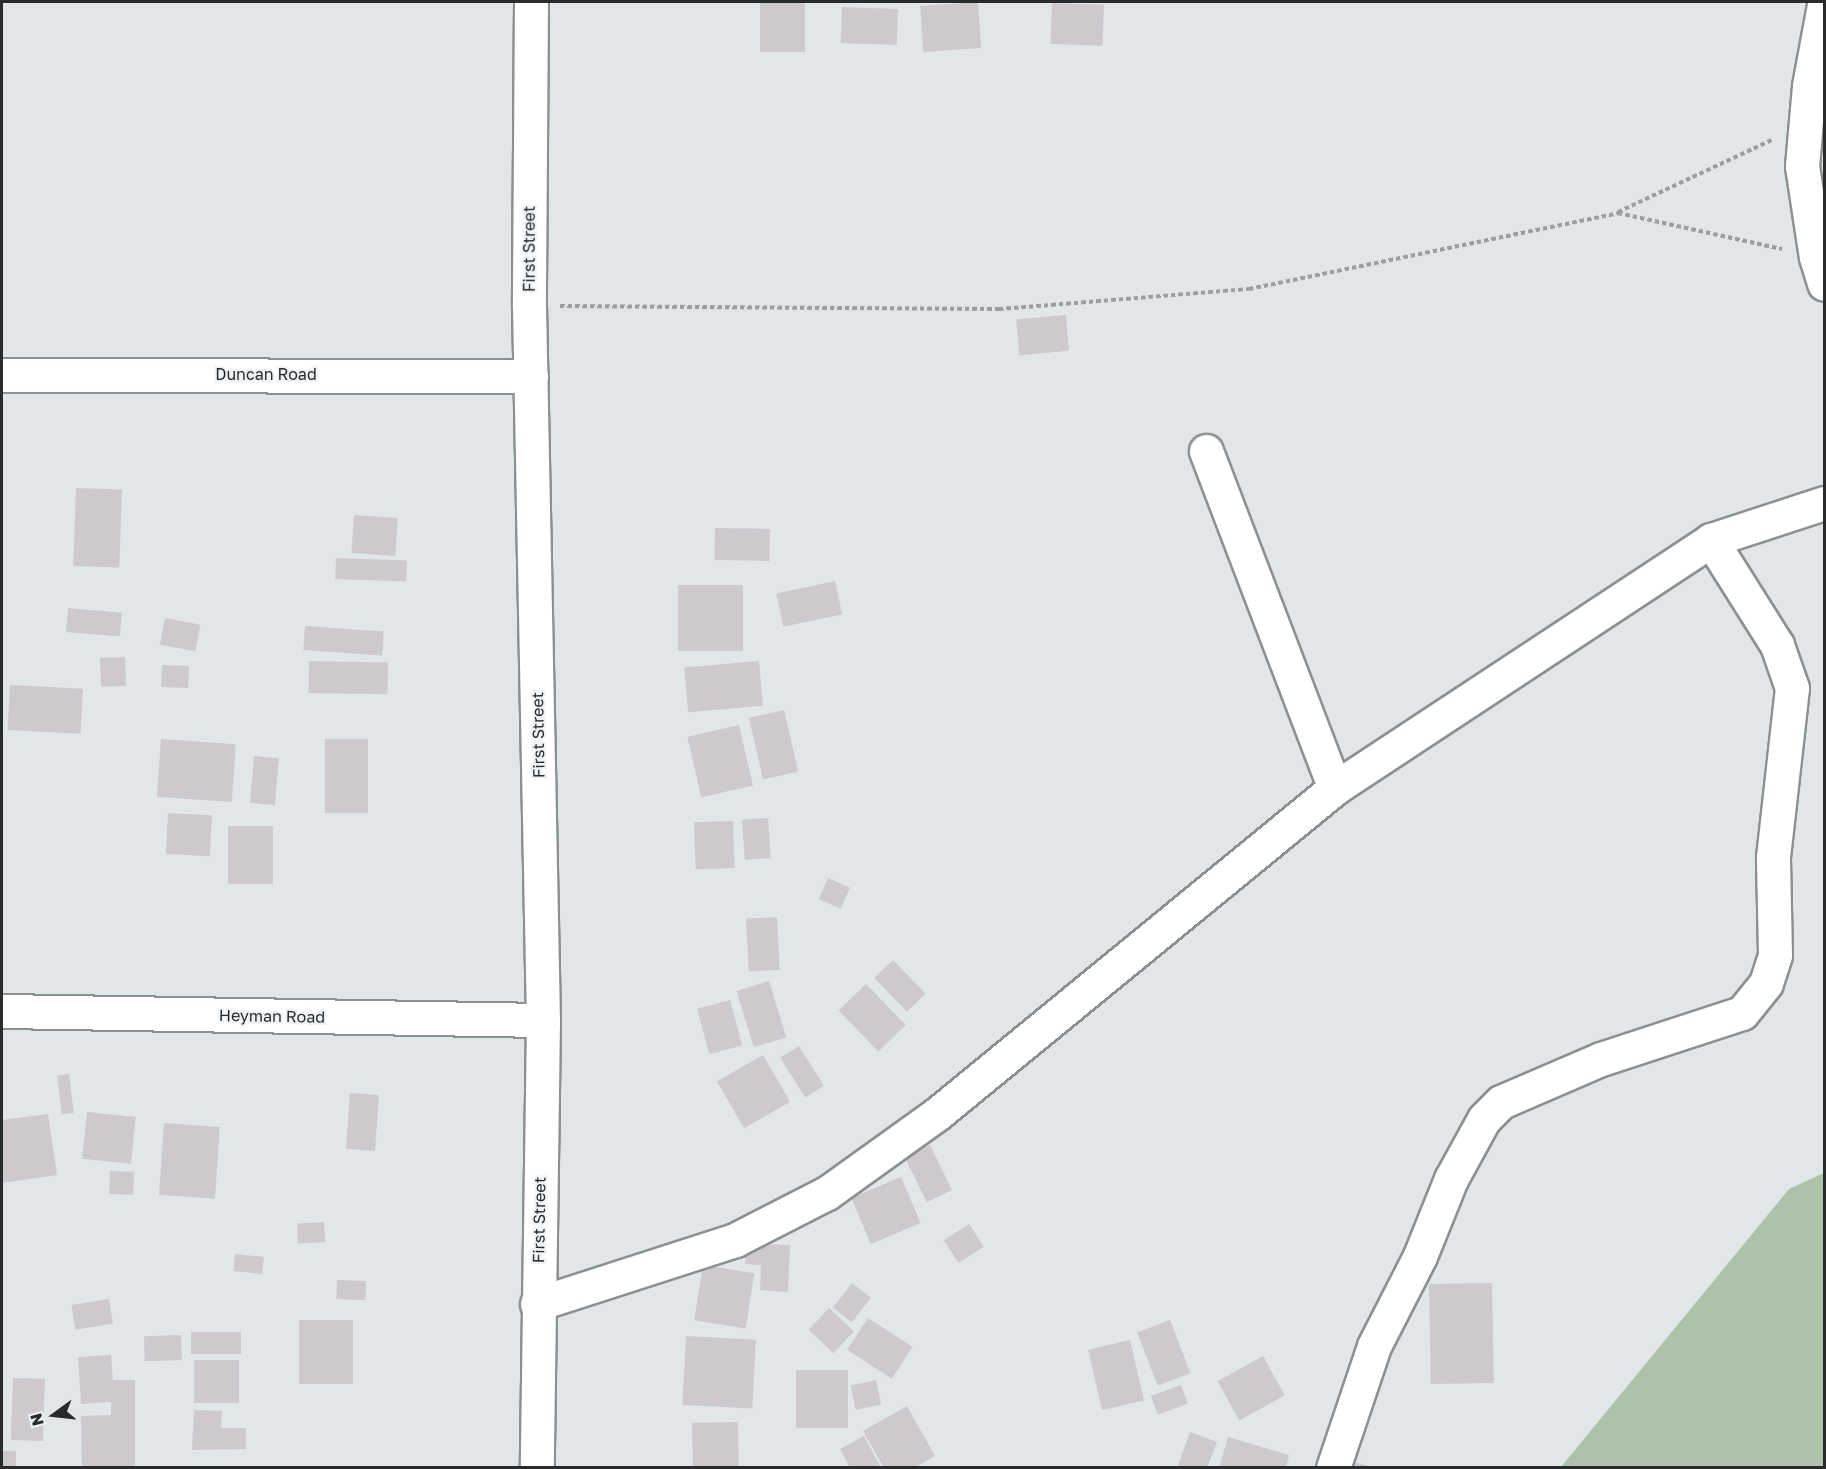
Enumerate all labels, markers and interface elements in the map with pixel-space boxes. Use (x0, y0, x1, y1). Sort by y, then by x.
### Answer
street label: First Street (519, 206, 539, 292)
street label: Duncan Road (215, 364, 317, 384)
street label: First Street (528, 692, 548, 778)
street label: Heyman Road (219, 1005, 325, 1027)
street label: First Street (529, 1177, 549, 1263)
north arrow (24, 1385, 84, 1445)
text: N (25, 1411, 48, 1428)

